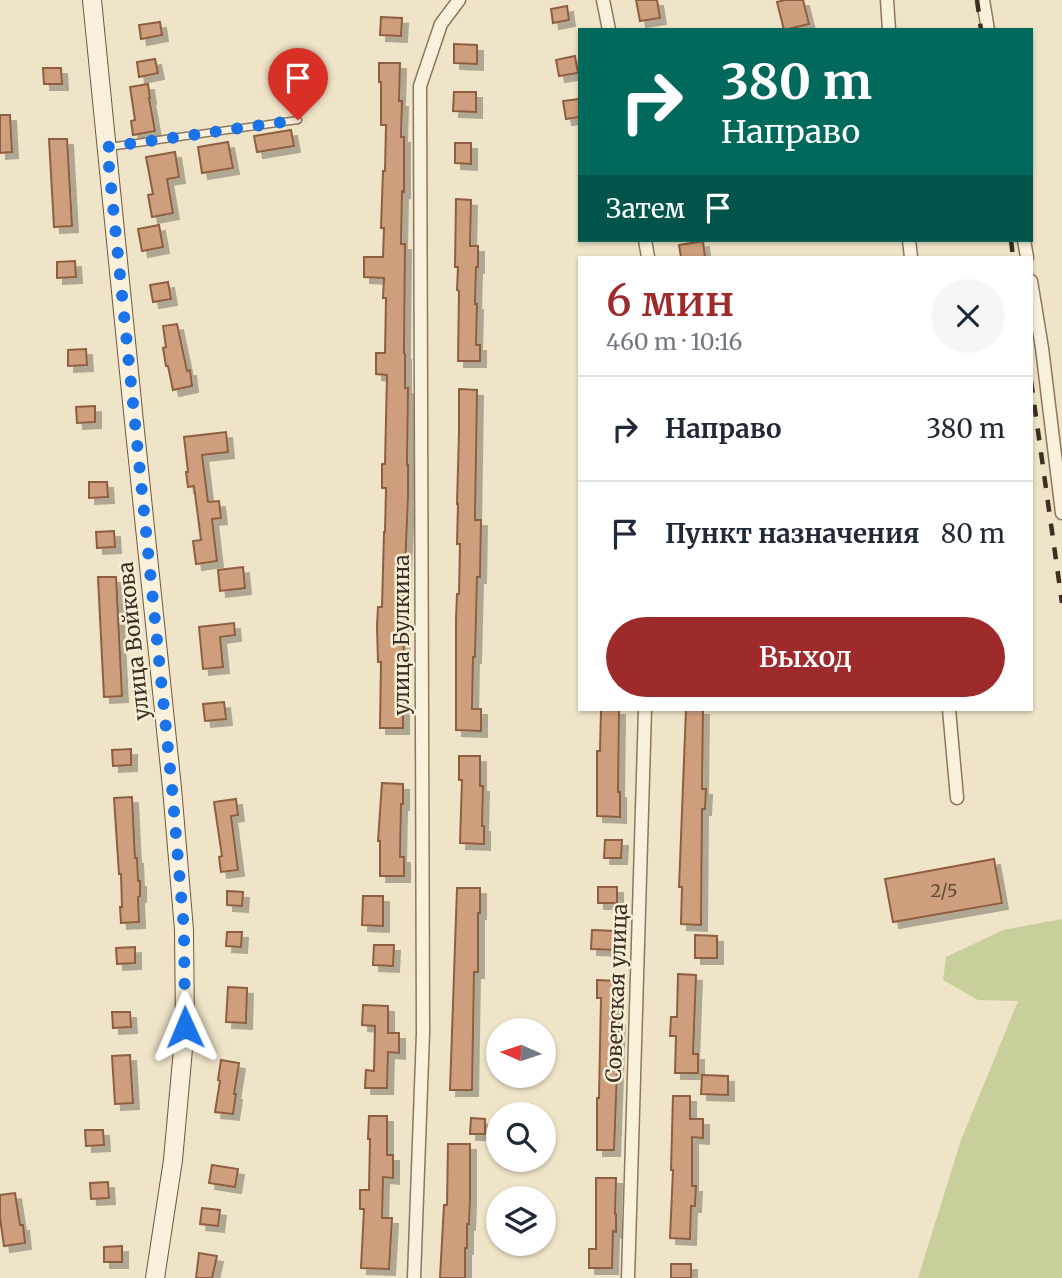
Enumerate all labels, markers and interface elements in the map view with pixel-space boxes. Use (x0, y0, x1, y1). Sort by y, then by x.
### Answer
pin (268, 48, 328, 120)
text: 380 m (721, 51, 872, 112)
icon: right (606, 56, 697, 147)
icon: arrive (279, 59, 317, 97)
text: Направо (721, 112, 860, 152)
icon: arrive (699, 189, 737, 227)
text: Затем (606, 192, 685, 225)
text: 6 мин (606, 275, 734, 327)
button: close (931, 279, 1005, 353)
text: 460 m · 10:16 (606, 327, 742, 356)
icon: right (606, 410, 644, 448)
text: Направо (665, 412, 782, 445)
text: 380 m (926, 412, 1005, 445)
icon: arrive (606, 515, 644, 553)
text: Пункт назначения (665, 517, 919, 550)
text: 80 m (941, 517, 1005, 550)
street label: улица Булкина (388, 554, 415, 716)
street label: улица Войкова (112, 560, 155, 722)
button: Выход (606, 617, 1005, 697)
house number: 2/5 (930, 879, 958, 902)
street label: Советская улица (600, 903, 633, 1083)
position arrow (148, 990, 222, 1064)
north arrow (486, 1018, 556, 1088)
map controls (486, 1018, 556, 1256)
button: search (486, 1102, 556, 1172)
button: layers (486, 1186, 556, 1256)

